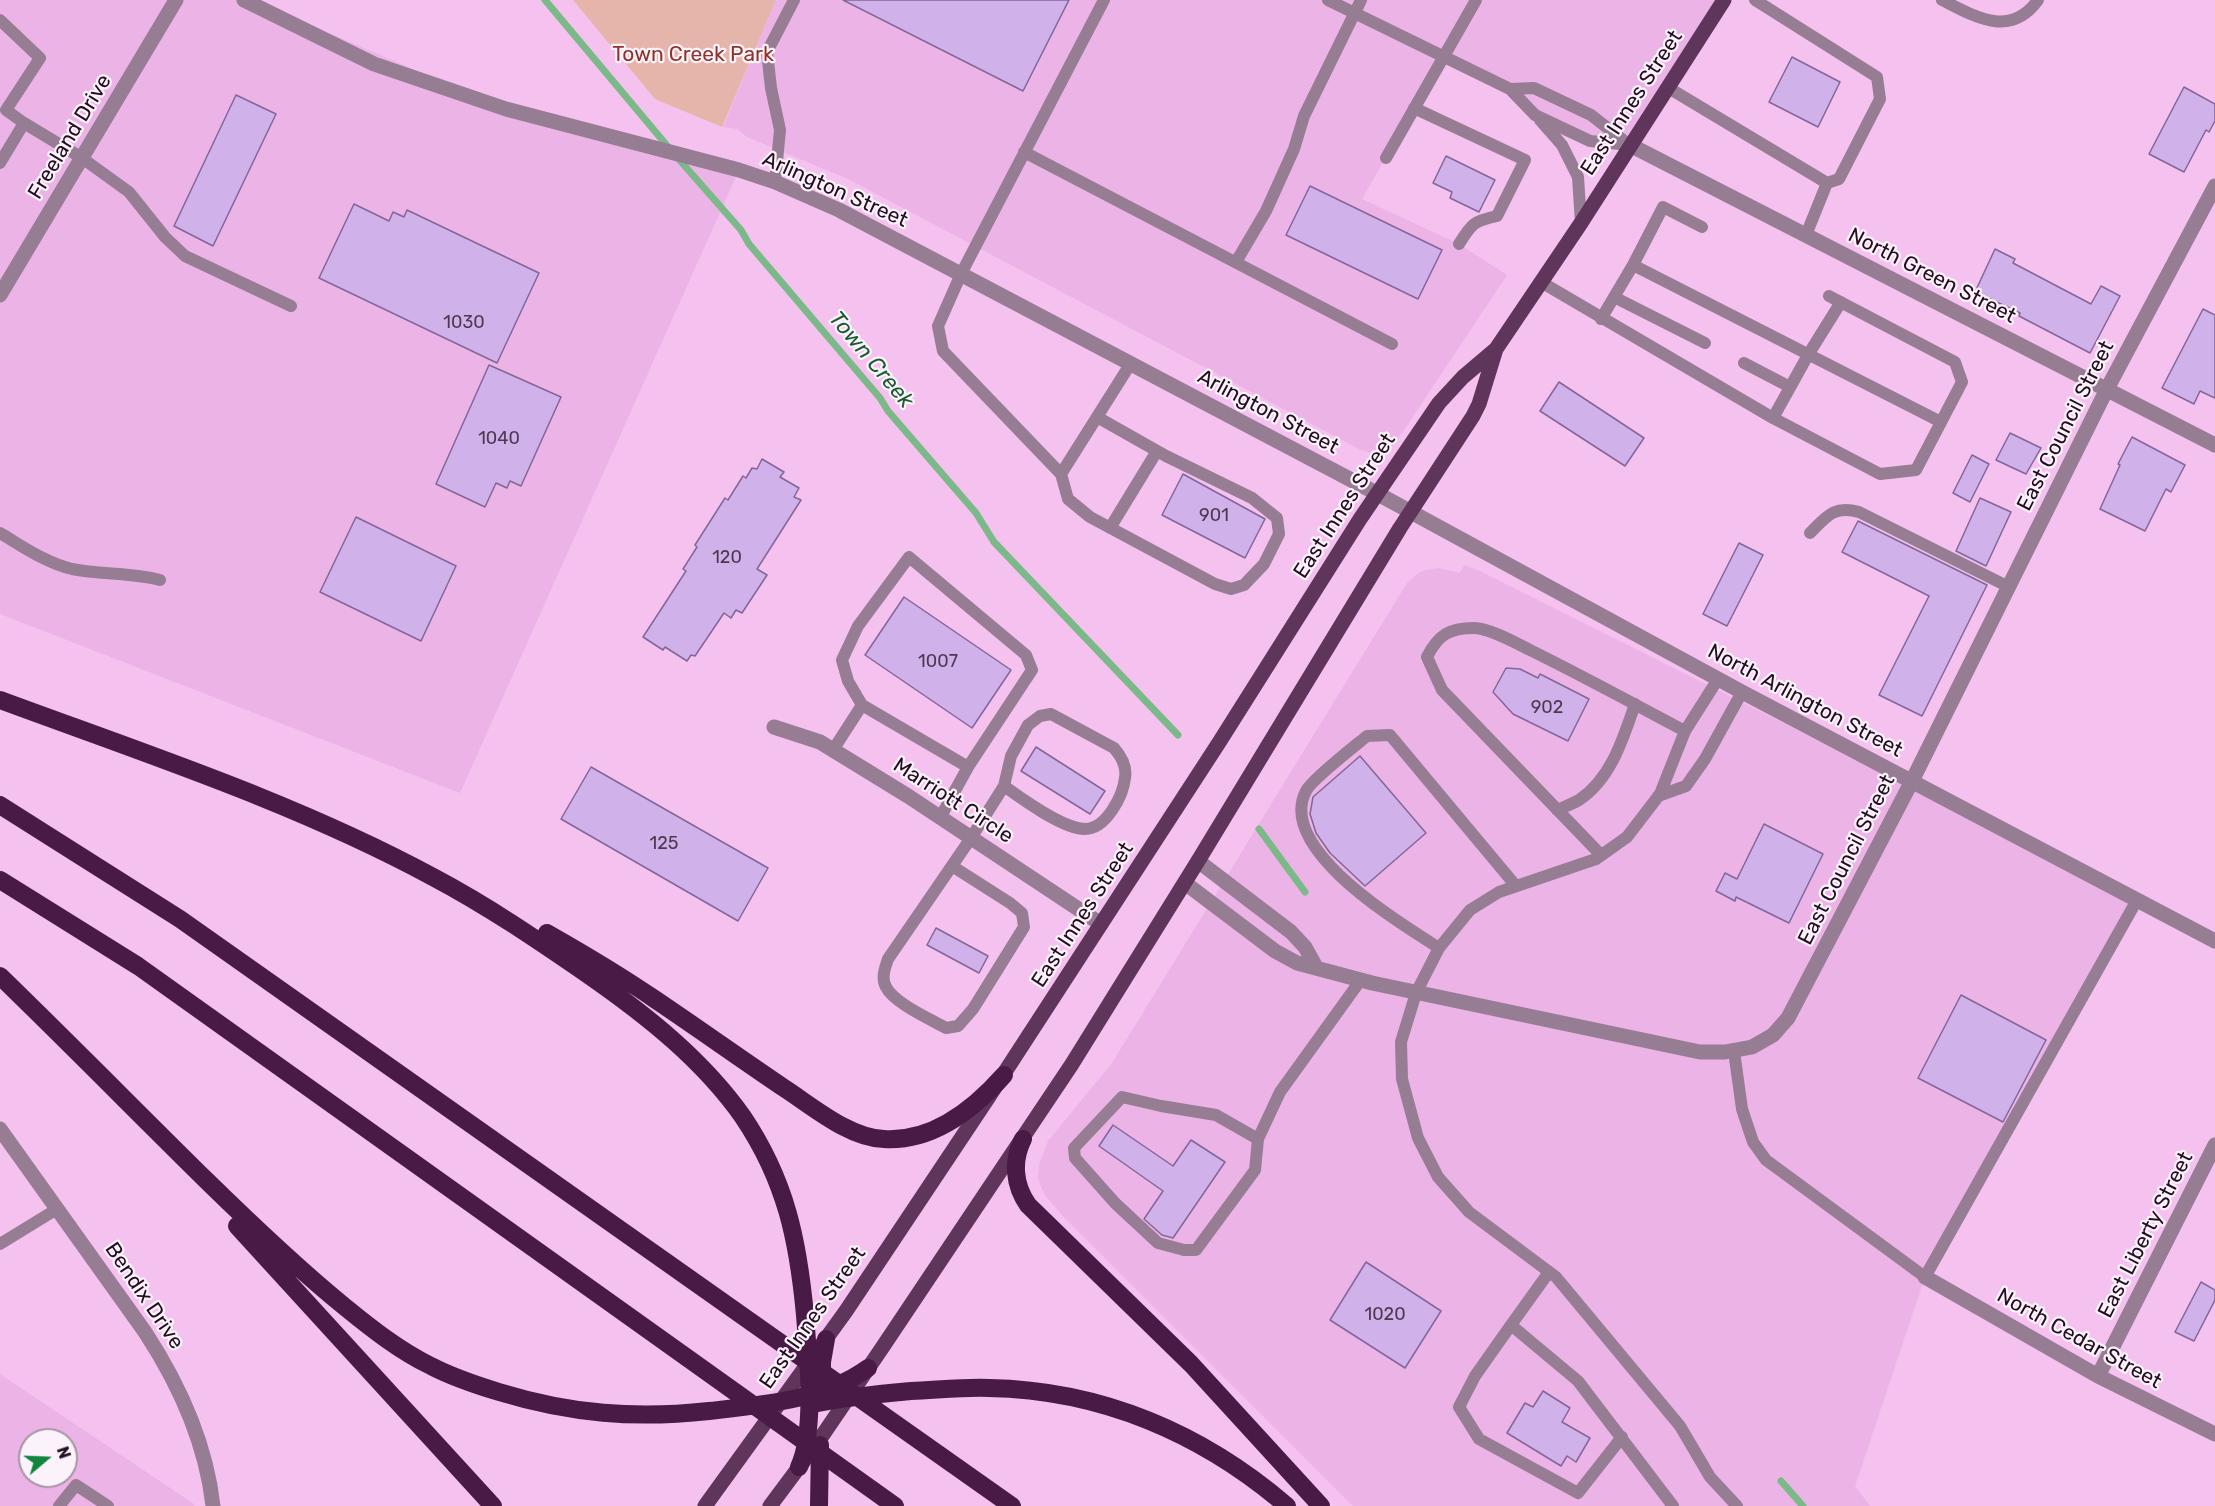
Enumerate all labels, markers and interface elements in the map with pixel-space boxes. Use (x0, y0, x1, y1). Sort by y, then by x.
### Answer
street label: East Innes Street (1576, 26, 1688, 180)
park label: Town Creek Park (612, 42, 774, 68)
street label: Freeland Drive (23, 70, 117, 204)
street label: Arlington Street (758, 147, 912, 233)
street label: North Green Street (1844, 223, 2020, 329)
water label: Town Creek (823, 306, 919, 414)
house number: 1030 (443, 312, 485, 334)
street label: East Council Street (2012, 337, 2120, 515)
street label: Arlington Street (1193, 364, 1343, 460)
house number: 1040 (478, 428, 520, 450)
street label: East Innes Street (1289, 429, 1401, 583)
house number: 901 (1199, 505, 1229, 527)
house number: 120 (712, 547, 742, 569)
street label: North Arlington Street (1703, 639, 1907, 763)
house number: 1007 (918, 651, 958, 673)
house number: 902 (1531, 697, 1563, 719)
street label: Marriott Circle (888, 753, 1018, 849)
street label: East Council Street (1793, 771, 1901, 949)
house number: 125 (650, 833, 678, 855)
street label: East Innes Street (1027, 838, 1139, 992)
street label: East Liberty Street (2093, 1148, 2199, 1322)
street label: Bendix Drive (99, 1238, 189, 1354)
street label: East Innes Street (755, 1242, 871, 1394)
street label: North Cedar Street (1992, 1283, 2166, 1395)
house number: 1020 (1364, 1304, 1406, 1326)
north arrow (18, 1428, 78, 1488)
text: N (53, 1444, 74, 1461)

